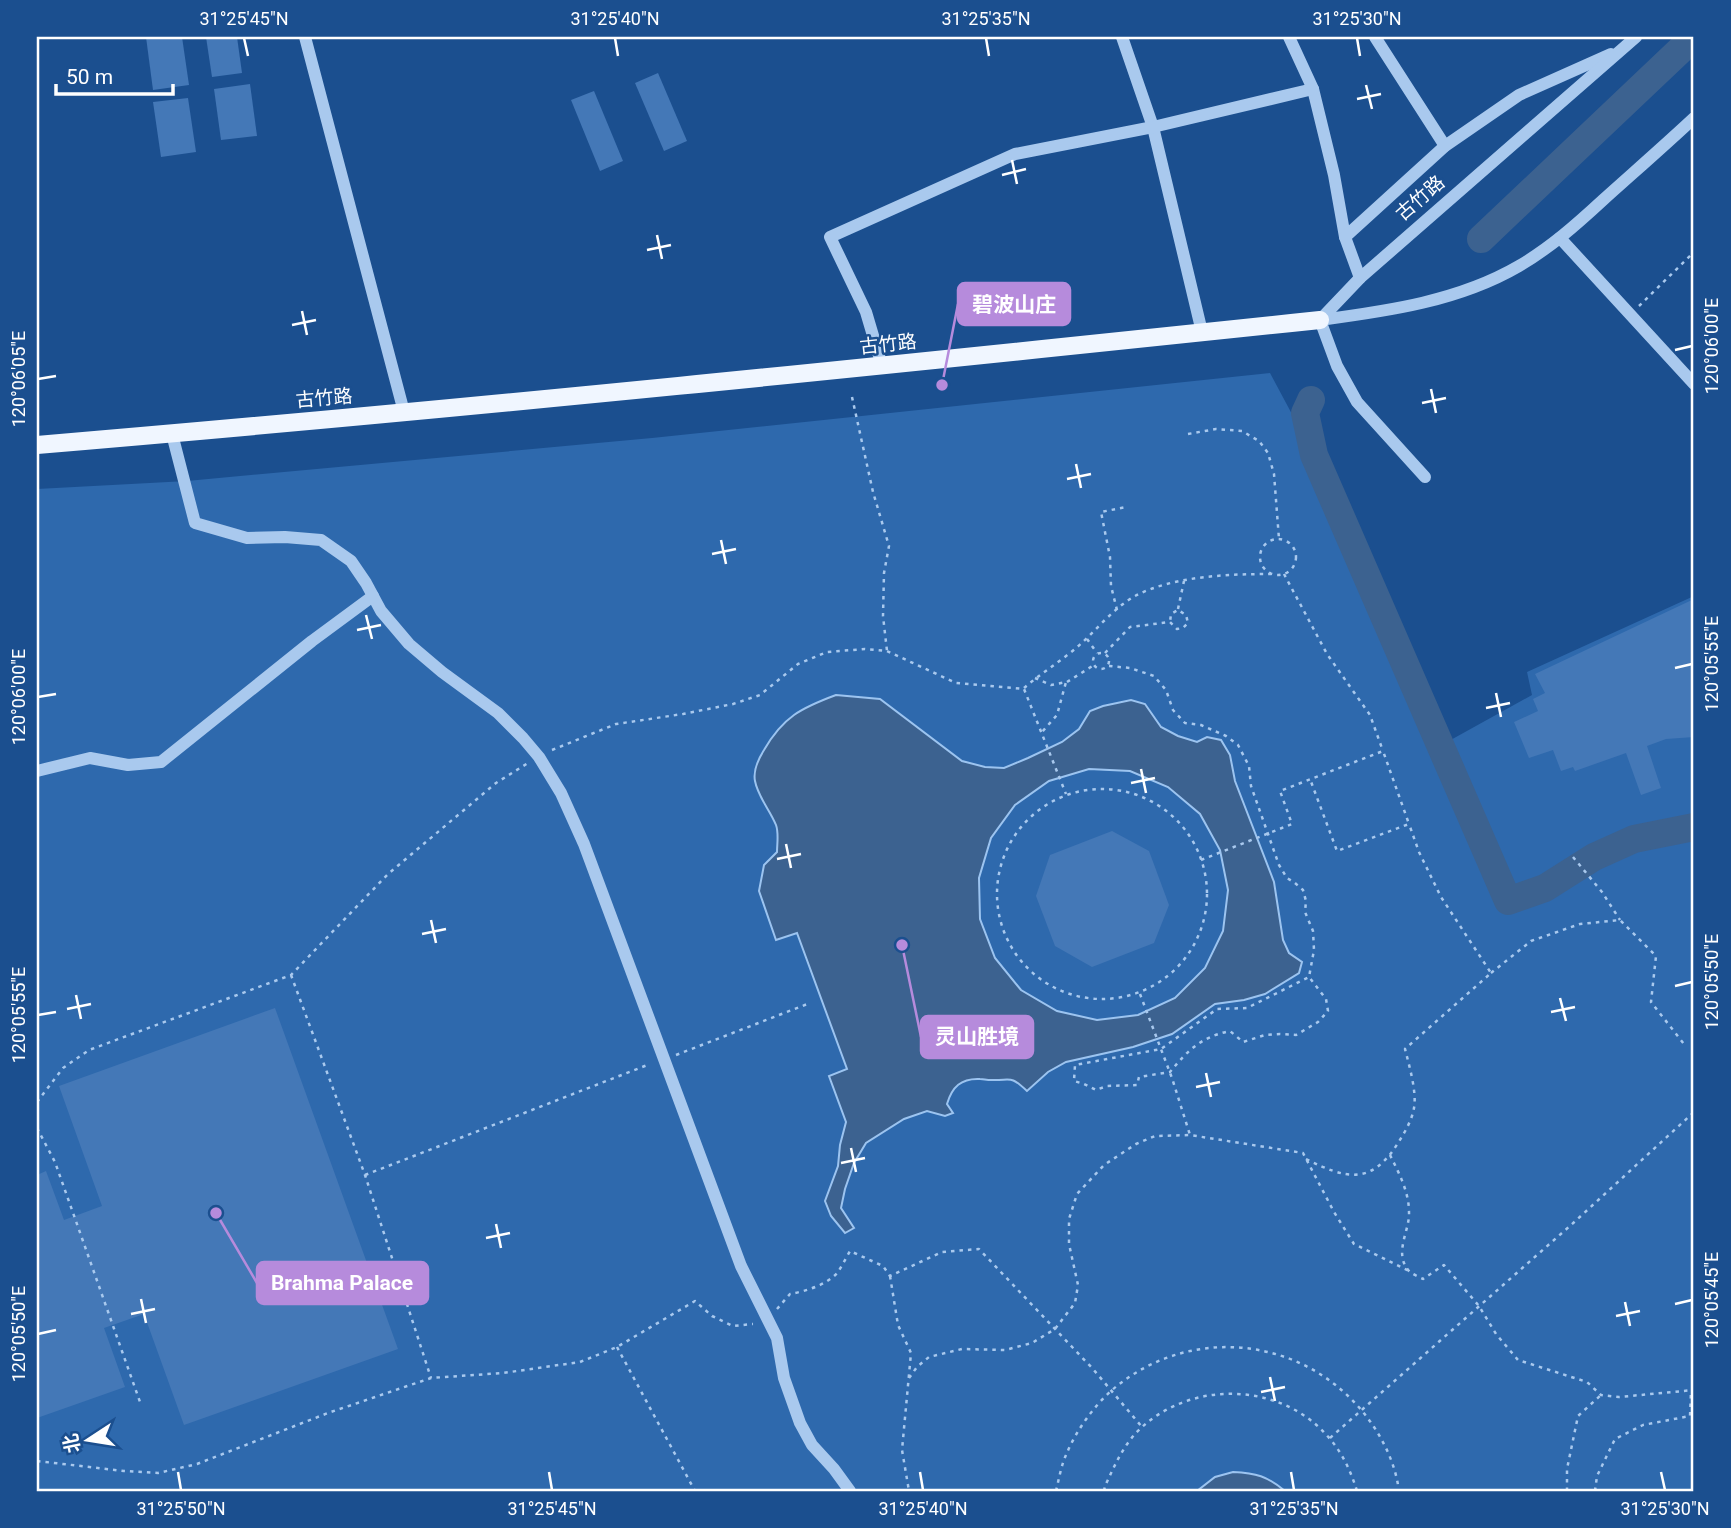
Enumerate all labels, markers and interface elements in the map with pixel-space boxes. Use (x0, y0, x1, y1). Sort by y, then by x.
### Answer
text: 31°25'45"N (199, 8, 289, 29)
text: 31°25'40"N (570, 8, 660, 29)
text: 31°25'35"N (941, 8, 1031, 29)
text: 31°25'30"N (1312, 8, 1402, 29)
scale bar (56, 52, 173, 96)
text: 50 m (66, 65, 113, 89)
street label: 古竹路 (1391, 171, 1449, 225)
callout: 碧波山庄 (958, 283, 1070, 325)
text: 碧波山庄 (972, 293, 1056, 317)
text: 120°06'00"E (1701, 298, 1722, 394)
street label: 古竹路 (858, 330, 918, 358)
text: 120°06'05"E (8, 331, 29, 427)
street label: 古竹路 (295, 384, 353, 412)
text: 120°05'55"E (1701, 616, 1722, 712)
text: 120°06'00"E (8, 649, 29, 745)
text: 120°05'50"E (1701, 934, 1722, 1030)
text: 120°05'55"E (8, 967, 29, 1063)
callout: 灵山胜境 (921, 1016, 1033, 1058)
text: 灵山胜境 (935, 1025, 1019, 1049)
text: 120°05'45"E (1701, 1252, 1722, 1348)
callout: Brahma Palace (257, 1262, 428, 1304)
text: Brahma Palace (271, 1271, 413, 1295)
text: 120°05'50"E (8, 1286, 29, 1382)
north arrow (52, 1406, 122, 1476)
text: 北 (59, 1432, 85, 1455)
text: 31°25'50"N (136, 1498, 226, 1519)
text: 31°25'45"N (507, 1498, 597, 1519)
text: 31°25'40"N (878, 1498, 968, 1519)
text: 31°25'35"N (1249, 1498, 1339, 1519)
text: 31°25'30"N (1620, 1498, 1710, 1519)

